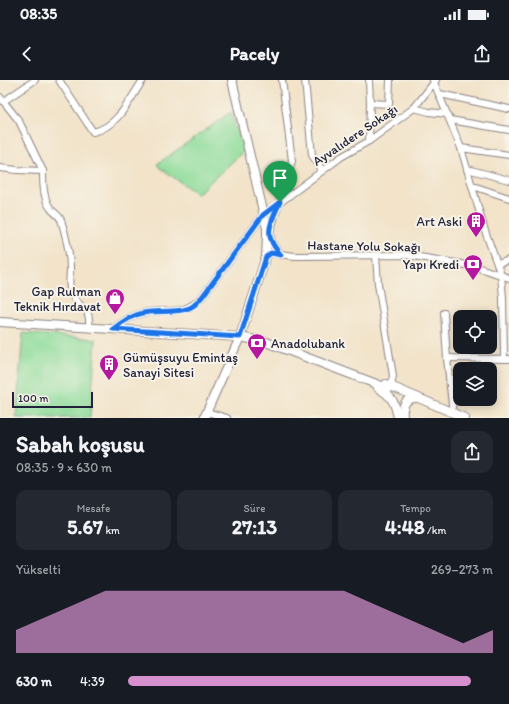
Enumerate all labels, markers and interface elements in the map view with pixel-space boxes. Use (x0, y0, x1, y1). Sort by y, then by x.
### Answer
text: 08:35 (20, 5, 57, 23)
icon: back (16, 43, 38, 65)
text: Pacely (230, 43, 279, 65)
icon: share (471, 43, 493, 65)
street label: Ayvalıdere Sokağı (310, 101, 400, 169)
pin (263, 161, 297, 202)
icon: arrive (269, 167, 291, 189)
building icon: Art Aski (465, 210, 487, 238)
place label: Art Aski (417, 214, 462, 229)
street label: Hastane Yolu Sokağı (307, 238, 421, 254)
bank icon: Yapı Kredi (462, 253, 484, 281)
place label: Yapı Kredi (403, 257, 459, 272)
place label: Gap Rulman Teknik Hırdavat (14, 284, 102, 314)
shop icon: Gap Rulman Teknik Hırdavat (104, 287, 126, 315)
map controls (453, 310, 497, 406)
button: locate (453, 310, 497, 354)
bank icon: Anadolubank (246, 332, 268, 360)
place label: Anadolubank (271, 336, 345, 351)
place label: Gümüşsuyu Emintaş Sanayi Sitesi (123, 350, 238, 380)
building icon: Gümüşsuyu Emintaş Sanayi Sitesi (98, 353, 120, 381)
button: layers (453, 362, 497, 406)
scale bar (12, 390, 93, 409)
text: 100 m (18, 392, 48, 405)
text: Sabah koşusu (16, 431, 145, 458)
button: share (451, 431, 493, 473)
text: 08:35 · 9 × 630 m (16, 460, 112, 475)
text: Mesafe (77, 502, 110, 515)
text: Süre (244, 502, 265, 515)
text: Tempo (400, 502, 431, 515)
text: 5.67 (67, 515, 103, 539)
text: 27:13 (232, 515, 277, 539)
text: 4:48 (385, 515, 425, 539)
text: km (103, 524, 120, 537)
text: /km (425, 524, 446, 537)
text: Yükselti (16, 562, 61, 577)
text: 269–273 m (431, 562, 493, 577)
text: 630 m (16, 674, 52, 689)
text: 4:39 (80, 674, 105, 689)

